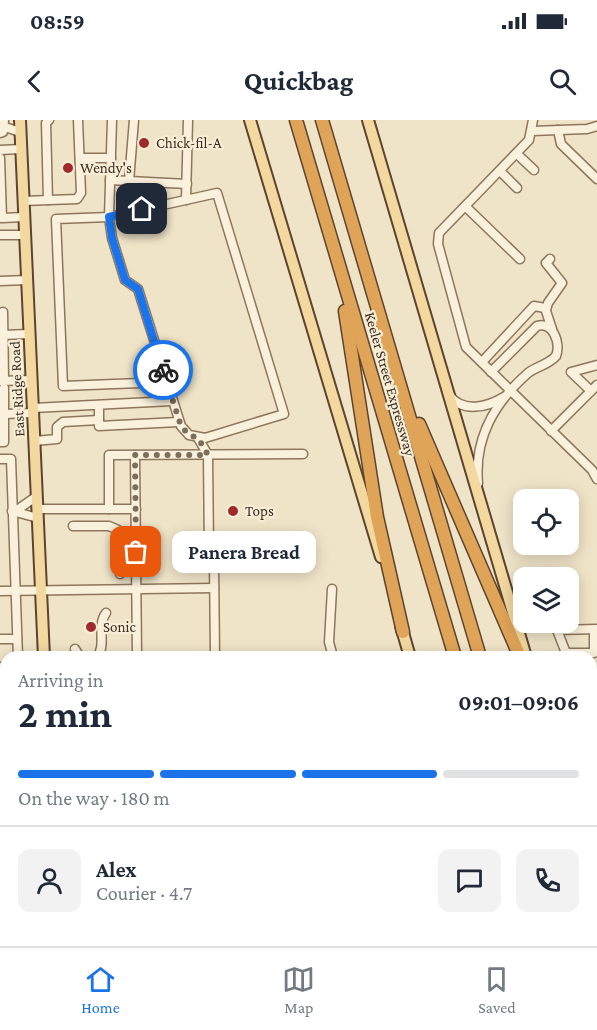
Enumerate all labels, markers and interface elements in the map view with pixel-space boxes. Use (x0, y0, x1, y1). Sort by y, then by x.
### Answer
text: 08:59 (30, 9, 85, 34)
icon: back (18, 65, 51, 98)
icon: search (546, 65, 579, 98)
text: Quickbag (244, 66, 353, 96)
place label: Chick-fil-A (156, 135, 222, 151)
marker: Chick-fil-A (137, 136, 151, 150)
place label: Wendy's (80, 160, 132, 177)
marker: Wendy's (61, 161, 75, 175)
pin (116, 183, 167, 234)
icon: home (125, 192, 158, 225)
street label: Keeler Street Expressway (361, 310, 418, 458)
courier (133, 340, 193, 400)
street label: East Ridge Road (6, 341, 28, 437)
icon: bike (147, 354, 180, 387)
map controls (513, 489, 579, 633)
button: locate (513, 489, 579, 555)
place label: Tops (245, 503, 274, 520)
marker: Tops (226, 504, 240, 518)
pin (110, 526, 161, 577)
callout: Panera Bread (172, 531, 316, 573)
icon: bag (119, 535, 152, 568)
text: Panera Bread (188, 541, 300, 563)
button: layers (513, 567, 579, 633)
place label: Sonic (103, 619, 136, 635)
marker: Sonic (84, 620, 98, 634)
text: Arriving in (18, 669, 103, 691)
text: 09:01–09:06 (458, 690, 579, 715)
text: 2 min (18, 692, 112, 735)
text: On the way · 180 m (18, 787, 170, 809)
button: person (18, 849, 81, 912)
button: chat (438, 849, 501, 912)
button: phone (516, 849, 579, 912)
text: Alex (96, 857, 137, 882)
text: Courier · 4.7 (96, 882, 192, 904)
tab: Home (81, 963, 120, 1016)
tab: Map (282, 963, 315, 1016)
tab: Saved (478, 963, 516, 1016)

